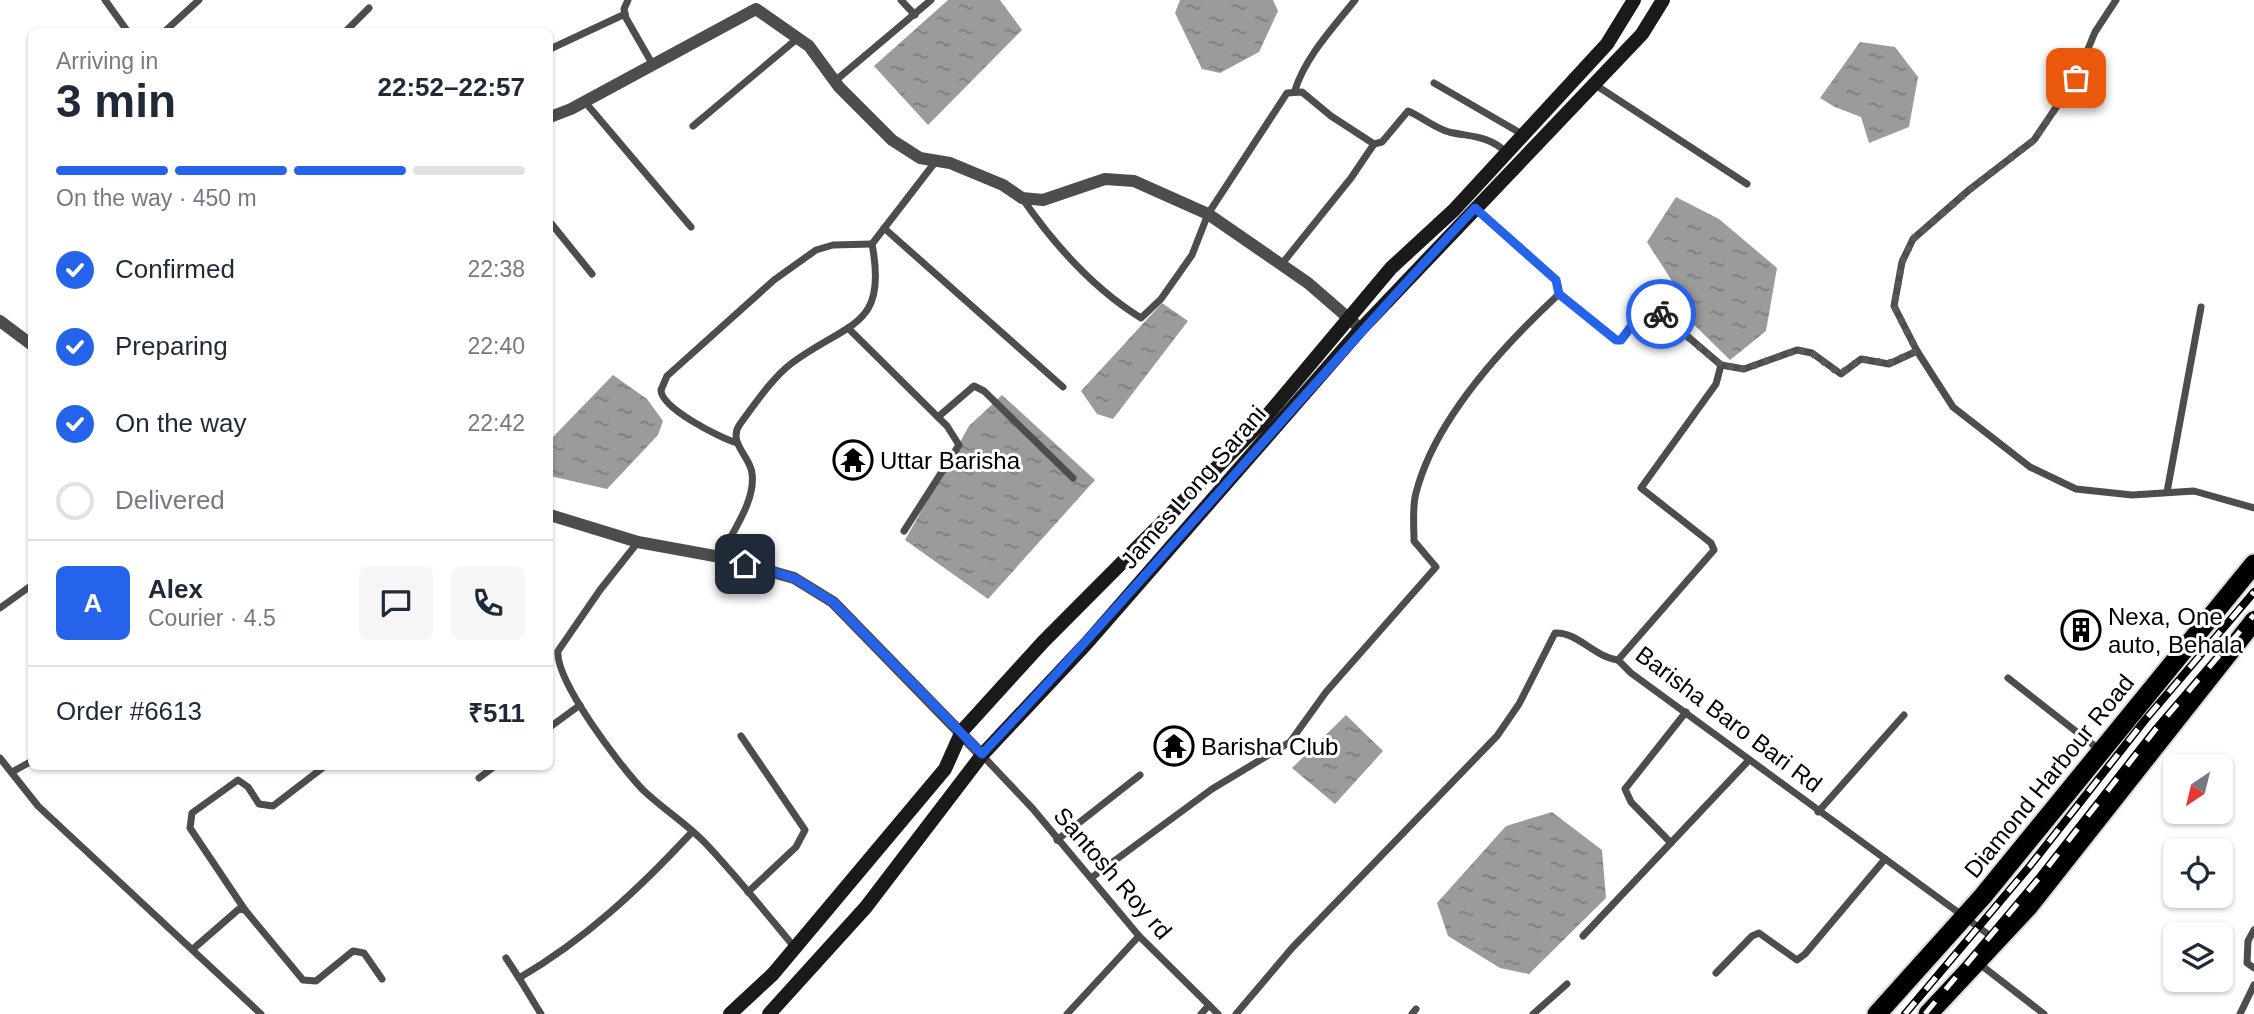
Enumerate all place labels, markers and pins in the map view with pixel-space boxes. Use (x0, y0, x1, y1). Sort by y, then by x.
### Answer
pin (2046, 48, 2106, 108)
temple icon: Uttar Barisha (832, 439, 874, 481)
place label: Uttar Barisha (880, 447, 1021, 474)
pin (715, 534, 775, 594)
place label: Nexa, One auto, Behala (2108, 603, 2243, 658)
building icon: Nexa, One auto, Behala (2060, 609, 2102, 651)
temple icon: Barisha Club (1153, 725, 1195, 767)
place label: Barisha Club (1201, 733, 1338, 760)

